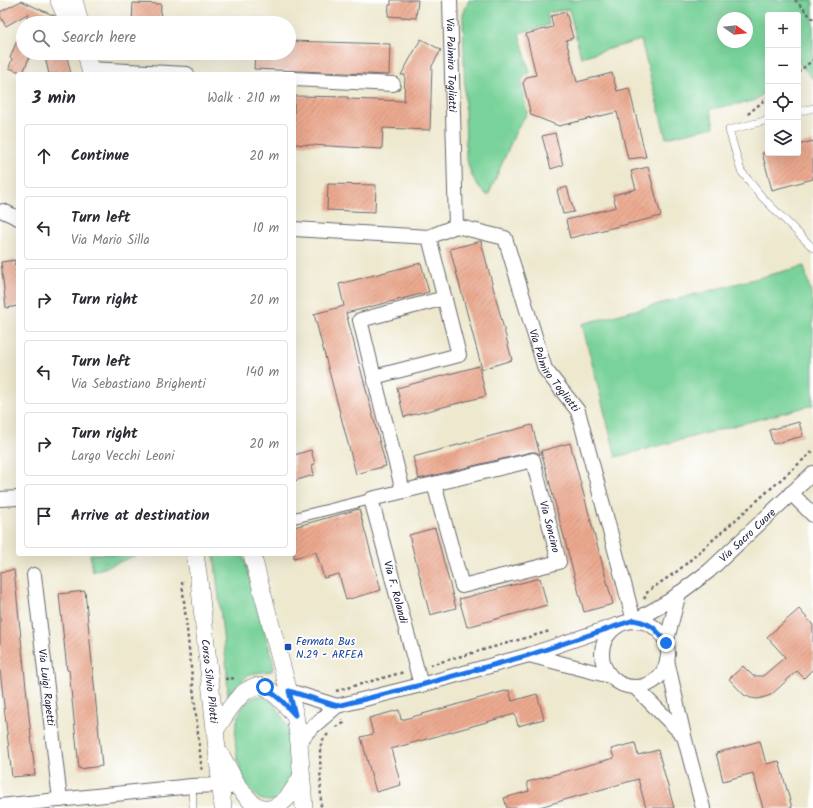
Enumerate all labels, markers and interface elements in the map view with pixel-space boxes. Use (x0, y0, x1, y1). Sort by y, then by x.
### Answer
north arrow (717, 12, 753, 48)
map controls (765, 12, 801, 156)
button: + (765, 12, 801, 48)
search box (16, 16, 296, 60)
street label: Via Palmiro Togliatti (440, 18, 461, 113)
text: Search here (62, 26, 136, 50)
icon: search (30, 27, 52, 49)
button: − (765, 48, 801, 84)
button: locate (765, 84, 801, 120)
text: 3 min (32, 85, 76, 112)
text: Walk · 210 m (207, 88, 280, 109)
button: layers (765, 120, 801, 156)
text: Continue (71, 144, 129, 168)
icon: ahead (33, 145, 55, 167)
text: 20 m (249, 146, 279, 167)
text: Turn left (71, 206, 131, 230)
icon: left (33, 217, 55, 239)
text: 10 m (253, 218, 279, 239)
text: Via Mario Silla (71, 230, 150, 251)
text: Turn right (71, 288, 138, 312)
icon: right (33, 289, 55, 311)
text: 20 m (249, 290, 279, 311)
street label: Via Palmiro Togliatti (523, 327, 584, 417)
text: Turn left (71, 350, 131, 374)
icon: left (33, 361, 55, 383)
text: 140 m (246, 362, 279, 383)
text: Via Sebastiano Brighenti (71, 374, 206, 395)
text: Turn right (71, 422, 138, 446)
icon: right (33, 433, 55, 455)
text: 20 m (249, 434, 279, 455)
text: Largo Vecchi Leoni (71, 446, 174, 467)
street label: Via Soncino (534, 499, 564, 555)
text: Arrive at destination (71, 504, 210, 528)
street label: Via Sacro Cuore (715, 504, 780, 567)
icon: arrive (33, 505, 55, 527)
street label: Via F. Rolandi (378, 559, 412, 626)
place label: Fermata Bus N.29 - ARFEA (296, 633, 364, 664)
route end (657, 634, 675, 652)
street label: Corso Silvio Pilotti (195, 638, 222, 725)
marker: Fermata Bus N.29 - ARFEA (283, 642, 293, 652)
street label: Via Luigi Rapetti (33, 648, 59, 727)
route start (256, 678, 274, 696)

